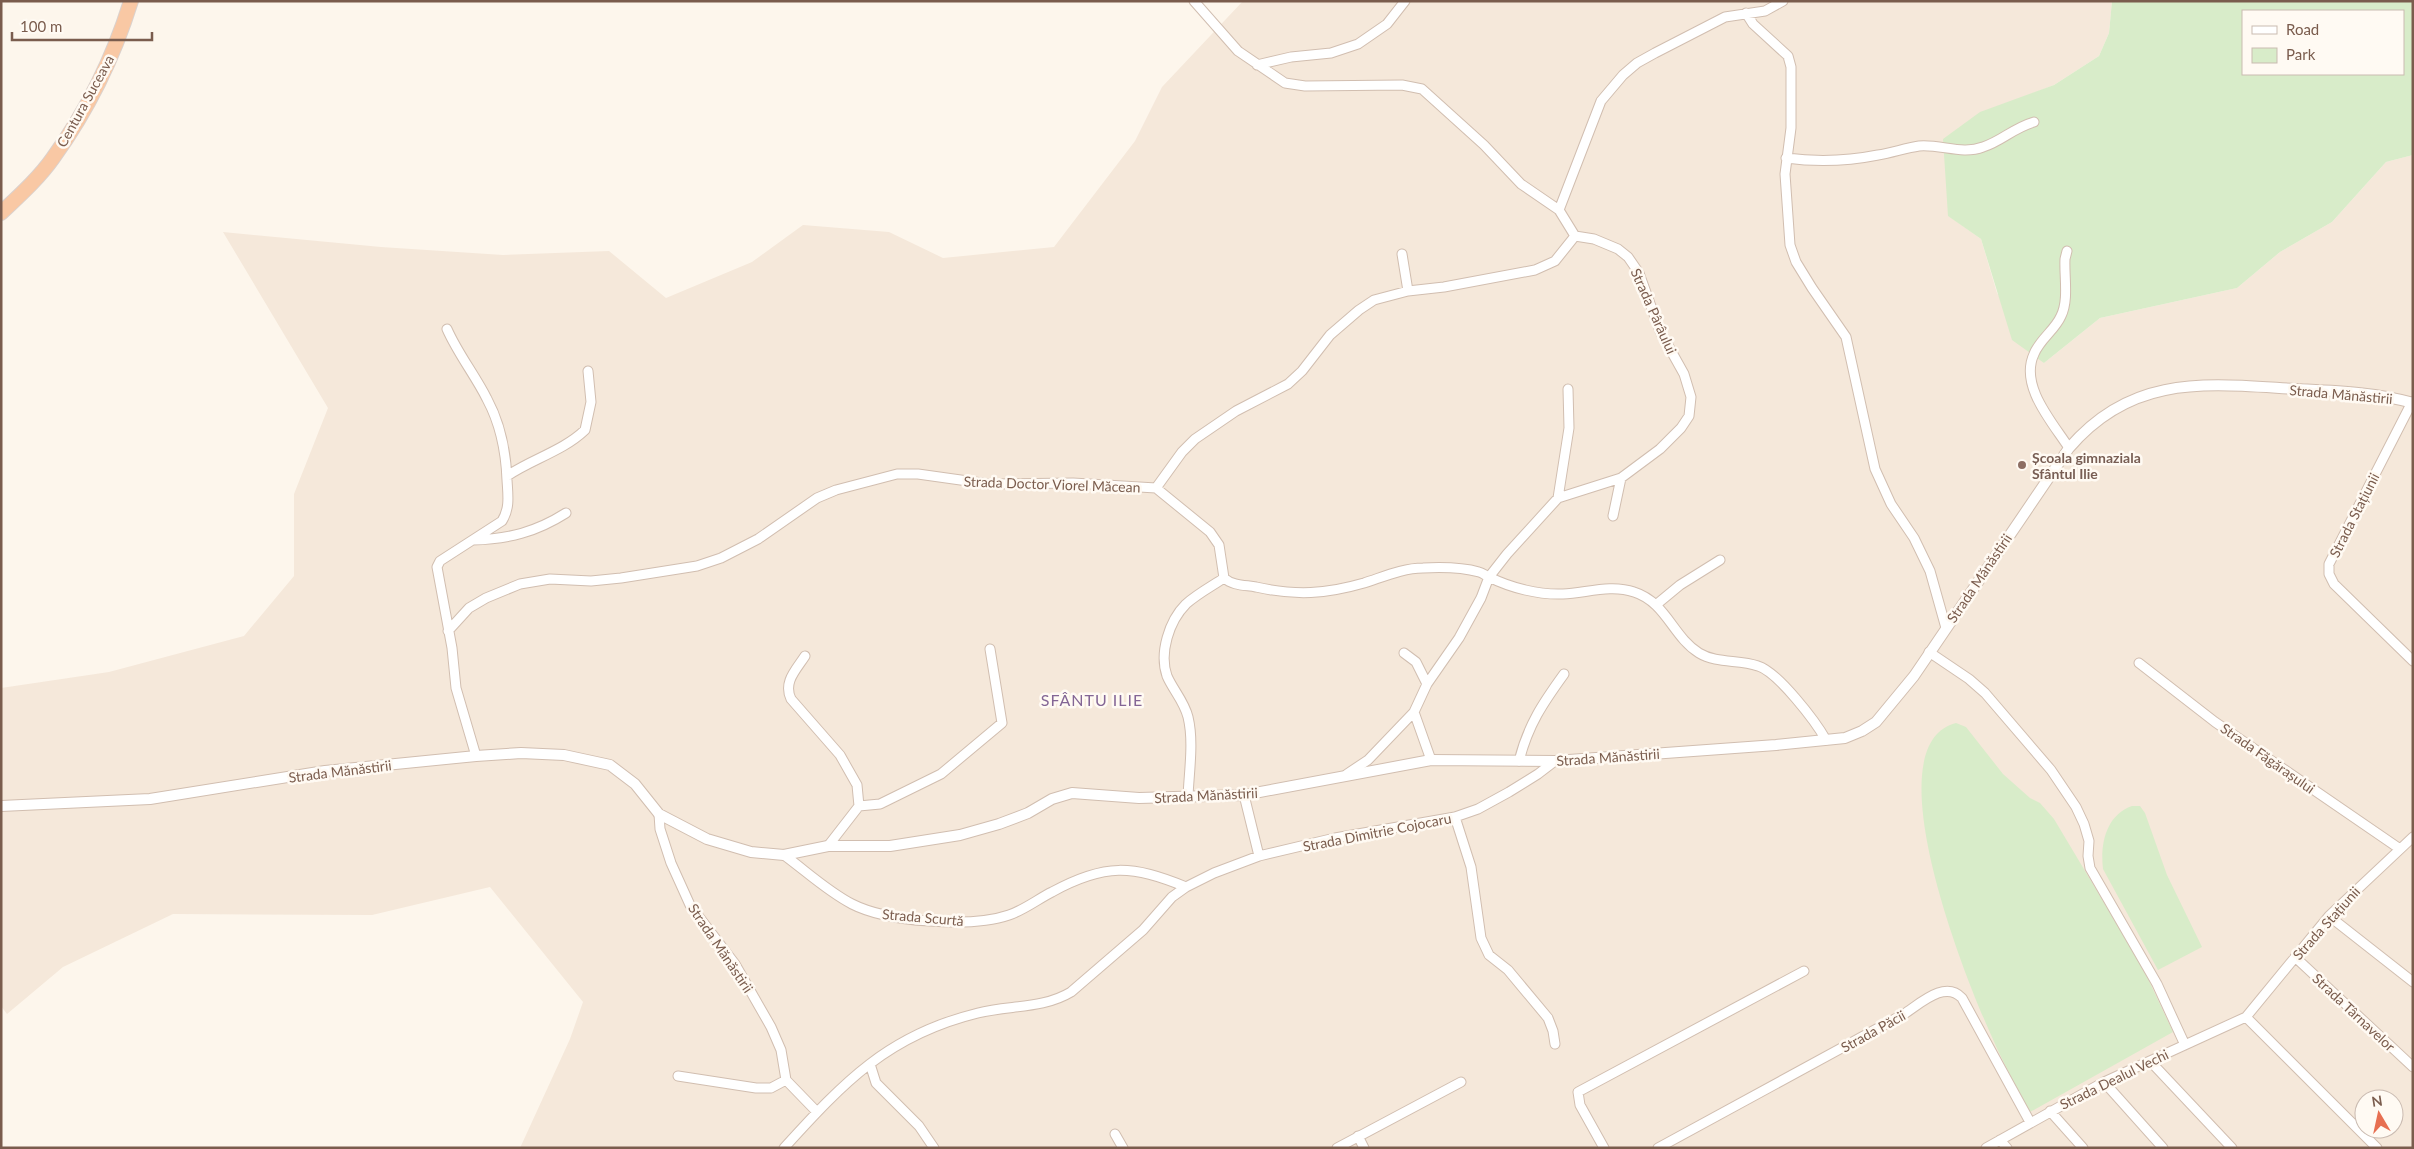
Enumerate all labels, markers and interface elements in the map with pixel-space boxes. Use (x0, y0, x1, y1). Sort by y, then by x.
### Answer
scale bar (12, 10, 152, 42)
legend (2242, 10, 2404, 75)
text: 100 m (20, 17, 62, 35)
text: Road (2286, 20, 2319, 38)
text: Park (2286, 45, 2316, 63)
street label: Centura Suceava (53, 52, 117, 150)
street label: Strada Pârâului (1628, 266, 1680, 356)
street label: Strada Mănăstirii (2289, 381, 2393, 407)
place label: Școala gimnaziala Sfântul Ilie (2032, 449, 2141, 482)
marker: Școala gimnaziala Sfântul Ilie (2016, 459, 2028, 471)
street label: Strada Stațiunii (2325, 470, 2383, 560)
street label: Strada Doctor Viorel Măcean (963, 472, 1141, 496)
street label: Strada Mănăstirii (1943, 530, 2015, 626)
district label: SFÂNTU ILIE (1041, 690, 1143, 709)
street label: Strada Făgărașului (2218, 719, 2318, 797)
street label: Strada Mănăstirii (1556, 745, 1660, 769)
street label: Strada Mănăstirii (288, 756, 392, 786)
street label: Strada Mănăstirii (1154, 784, 1258, 806)
street label: Strada Dimitrie Cojocaru (1301, 809, 1453, 855)
street label: Strada Stațiunii (2289, 883, 2363, 963)
street label: Strada Mănăstirii (685, 900, 757, 996)
street label: Strada Scurtă (882, 905, 964, 929)
street label: Strada Târnavelor (2309, 969, 2399, 1055)
street label: Strada Păcii (1838, 1006, 1908, 1056)
street label: Strada Dealul Vechi (2057, 1045, 2171, 1113)
north arrow (2354, 1089, 2404, 1139)
text: N (2370, 1091, 2384, 1110)

